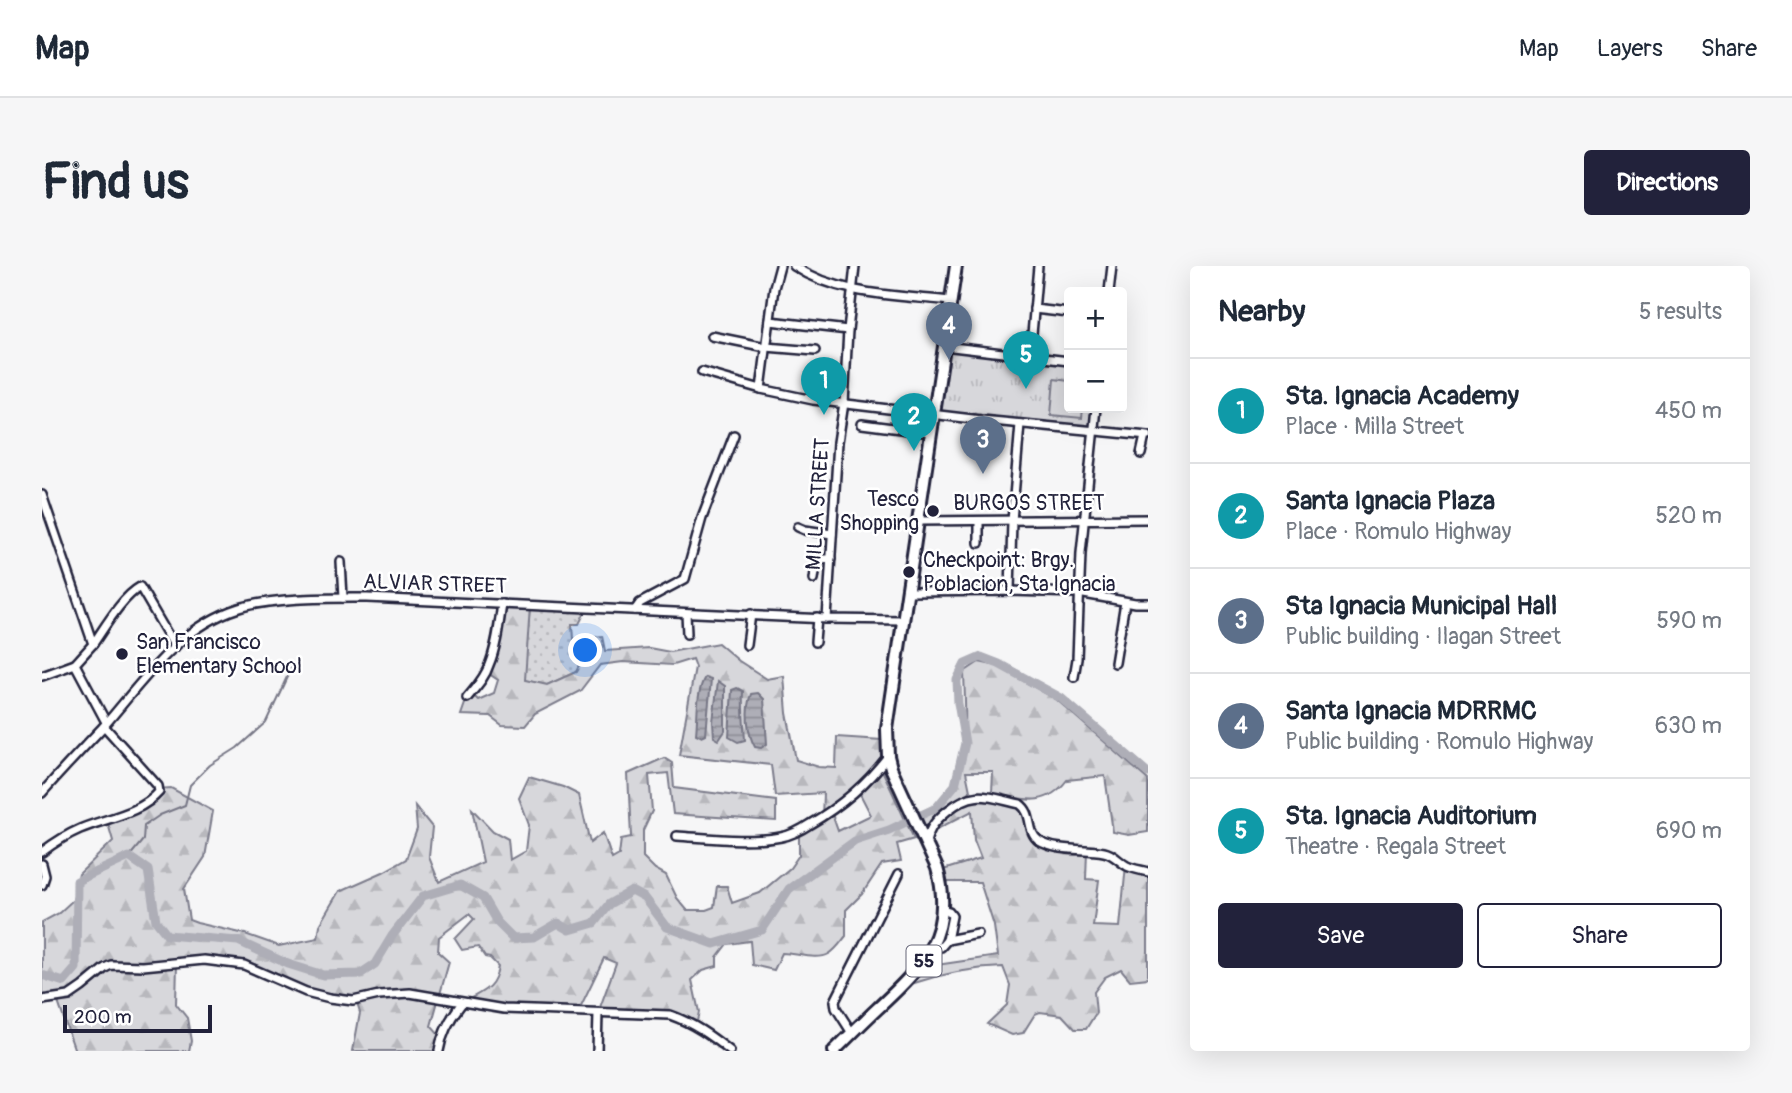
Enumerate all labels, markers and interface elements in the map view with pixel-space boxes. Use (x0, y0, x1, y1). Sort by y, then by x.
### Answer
text: Map (35, 28, 90, 69)
text: Map (1519, 34, 1559, 63)
text: Layers (1597, 34, 1663, 63)
text: Share (1701, 34, 1757, 63)
button: Directions (1584, 150, 1750, 215)
text: Find us (42, 152, 189, 213)
map controls (1064, 287, 1127, 413)
button: + (1064, 287, 1127, 350)
text: Nearby (1218, 293, 1305, 330)
text: 5 results (1639, 297, 1722, 326)
pin: 4 (926, 302, 972, 360)
pin: 5 (1003, 331, 1049, 389)
button: − (1064, 350, 1127, 413)
pin: 1 (801, 357, 847, 415)
text: Sta. Ignacia Academy (1285, 380, 1519, 412)
pin: 2 (891, 393, 937, 451)
text: 1 (1237, 396, 1246, 425)
text: 450 m (1655, 396, 1722, 425)
text: Place · Milla Street (1285, 412, 1464, 441)
pin: 3 (960, 416, 1006, 474)
street label: MILLA STREET (800, 437, 836, 571)
text: Santa Ignacia Plaza (1285, 485, 1495, 517)
place label: Tesco Shopping (840, 486, 919, 537)
street label: BURGOS STREET (953, 490, 1105, 517)
text: 2 (1235, 501, 1247, 530)
text: 520 m (1656, 501, 1722, 530)
marker: Tesco Shopping (925, 503, 941, 519)
text: Place · Romulo Highway (1285, 517, 1511, 546)
place label: Checkpoint: Brgy. Poblacion, Sta Ignacia (923, 547, 1116, 598)
marker: Checkpoint: Brgy. Poblacion, Sta Ignacia (901, 564, 917, 580)
street label: ALVIAR STREET (363, 568, 508, 600)
text: Sta Ignacia Municipal Hall (1285, 590, 1557, 622)
text: 3 (1235, 606, 1247, 635)
text: 590 m (1657, 606, 1722, 635)
text: Public building · Ilagan Street (1285, 622, 1561, 651)
place label: San Francisco Elementary School (136, 629, 302, 680)
your location (568, 633, 602, 667)
marker: San Francisco Elementary School (114, 646, 130, 662)
text: Santa Ignacia MDRRMC (1285, 695, 1537, 727)
text: 4 (1234, 711, 1248, 740)
text: 630 m (1655, 711, 1722, 740)
text: Public building · Romulo Highway (1285, 727, 1593, 756)
text: Sta. Ignacia Auditorium (1285, 800, 1537, 832)
text: 5 (1235, 816, 1247, 845)
text: 690 m (1656, 816, 1722, 845)
text: Theatre · Regala Street (1285, 832, 1506, 861)
button: Save (1218, 903, 1463, 968)
button: Share (1477, 903, 1722, 968)
road number: 55 (906, 946, 942, 976)
scale bar (63, 1002, 212, 1034)
text: 200 m (74, 1005, 132, 1029)

